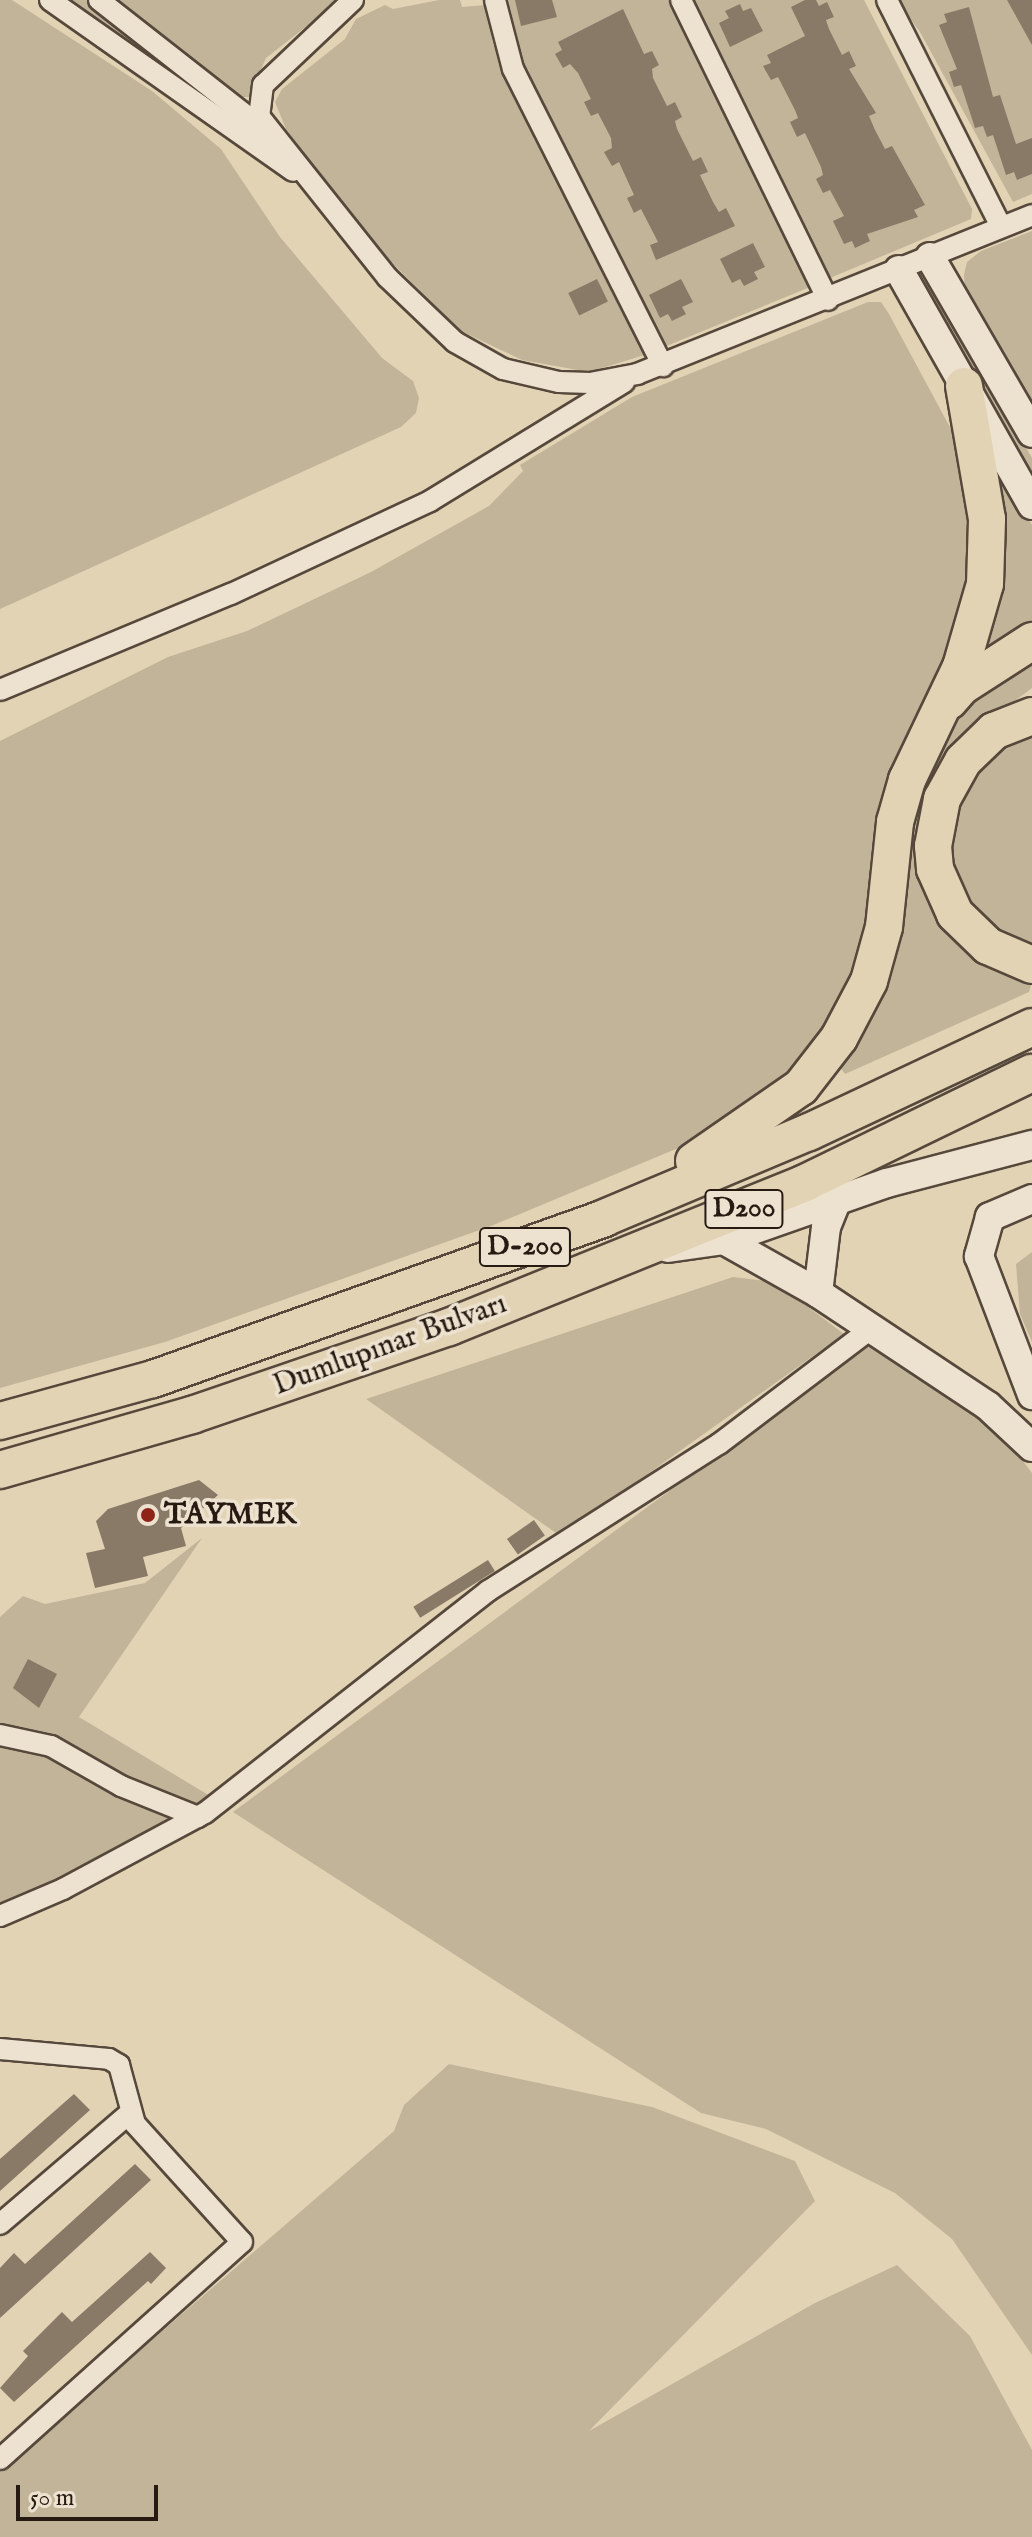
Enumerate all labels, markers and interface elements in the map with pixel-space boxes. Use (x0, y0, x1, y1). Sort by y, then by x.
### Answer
road number: D200 (704, 1185, 784, 1233)
road number: D-200 (477, 1223, 573, 1271)
street label: Dumlupınar Bulvarı (268, 1286, 512, 1404)
place label: TAYMEK (164, 1497, 297, 1533)
marker: TAYMEK (139, 1506, 157, 1524)
scale bar (20, 2469, 162, 2519)
text: 50 m (30, 2483, 74, 2514)

